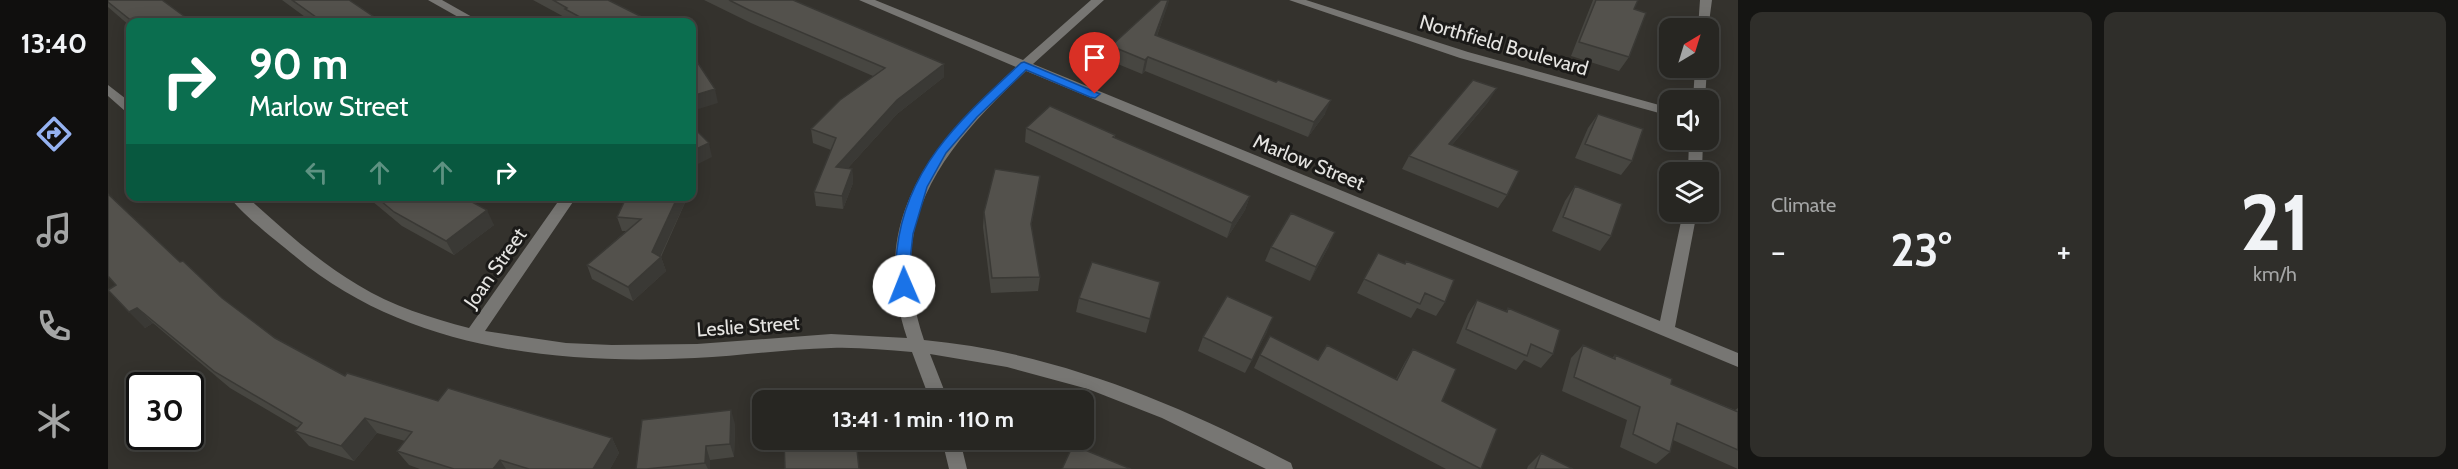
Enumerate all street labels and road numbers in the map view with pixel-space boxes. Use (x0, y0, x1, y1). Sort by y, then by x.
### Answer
street label: Northfield Boulevard (1417, 9, 1591, 81)
street label: Marlow Street (1250, 129, 1368, 195)
street label: Joan Street (458, 223, 532, 314)
street label: Leslie Street (696, 310, 801, 342)

